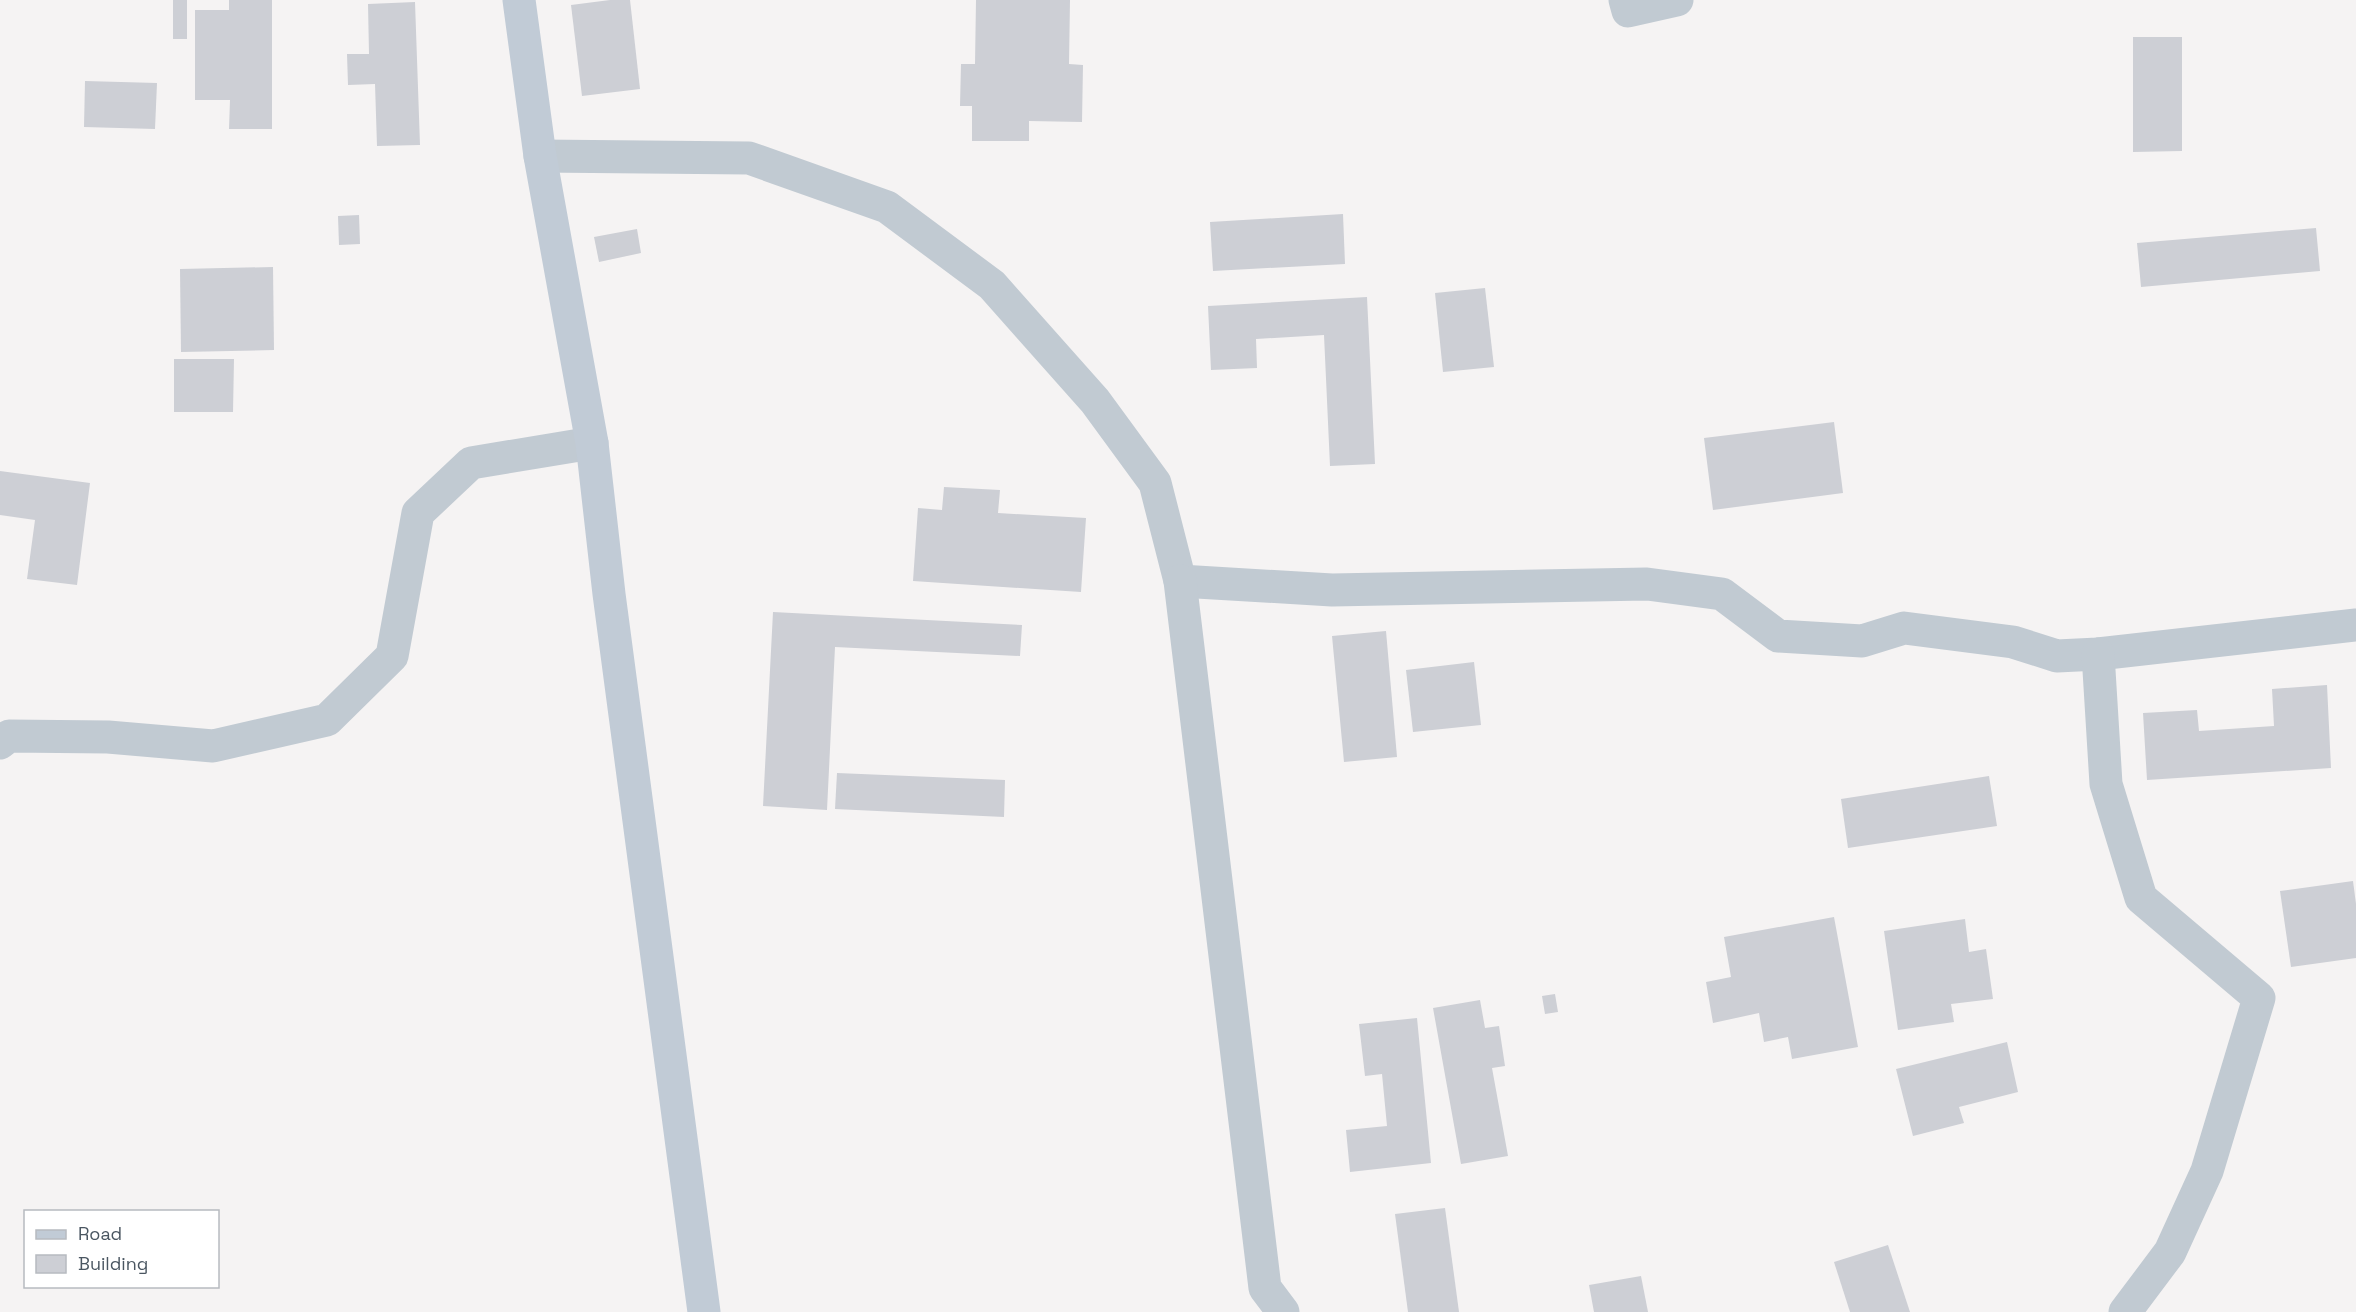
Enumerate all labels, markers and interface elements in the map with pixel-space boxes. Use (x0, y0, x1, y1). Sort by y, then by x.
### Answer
legend (24, 1210, 219, 1288)
text: Road (78, 1222, 122, 1245)
text: Building (78, 1252, 148, 1275)

